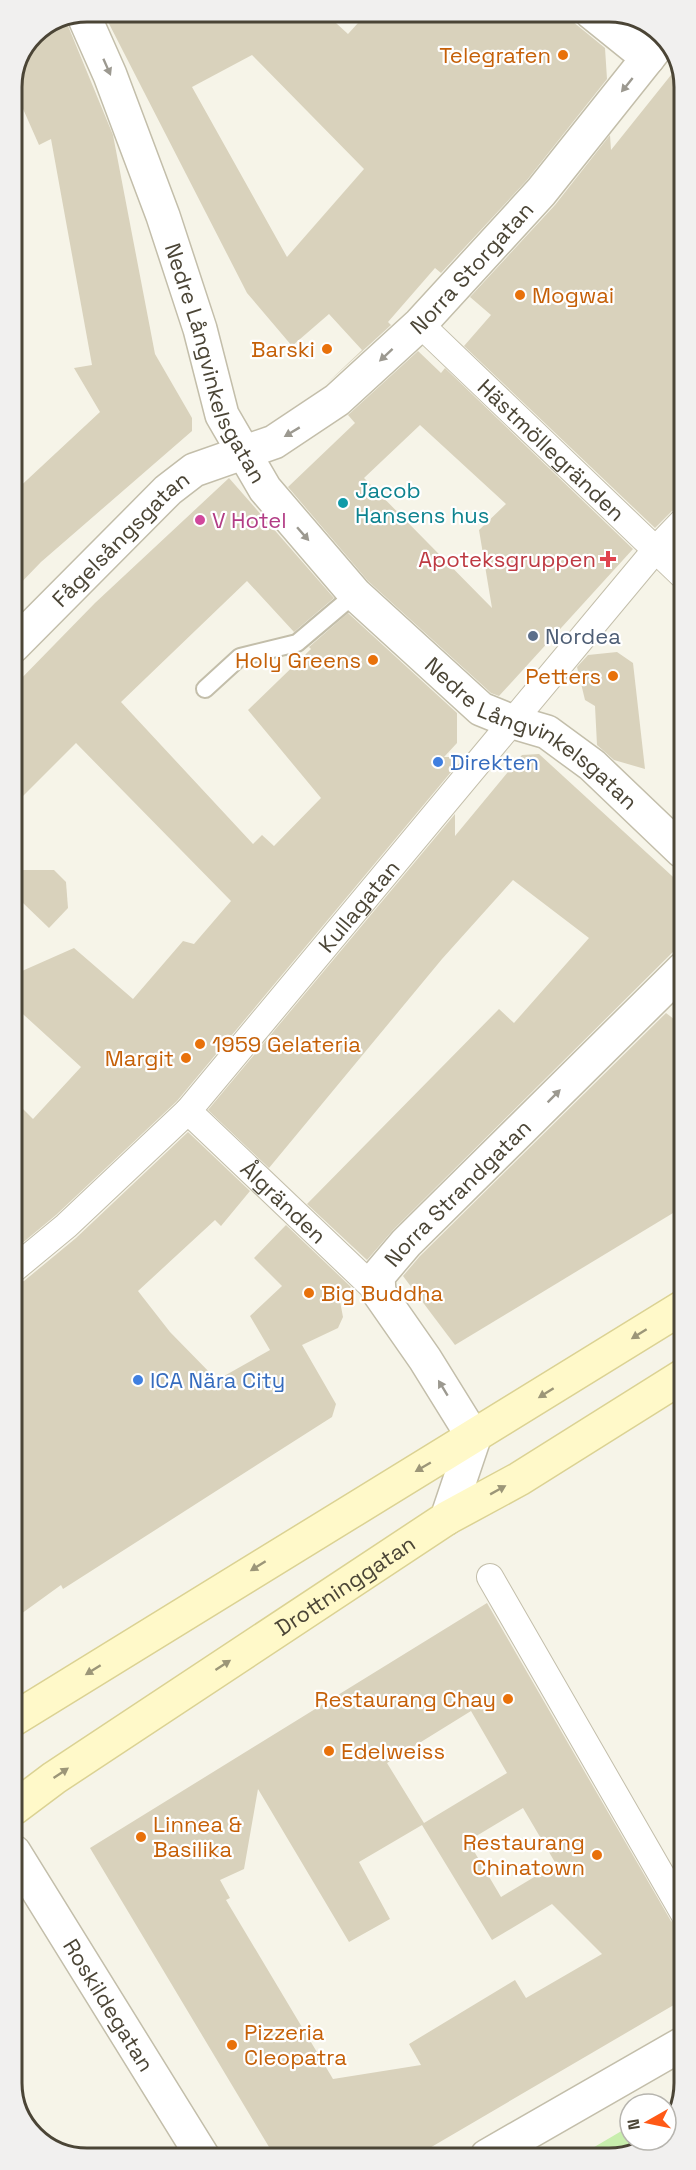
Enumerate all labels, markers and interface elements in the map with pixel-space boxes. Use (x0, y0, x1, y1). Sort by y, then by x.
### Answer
place label: Telegrafen (439, 41, 551, 69)
marker: Telegrafen (556, 48, 570, 62)
one-way arrow (102, 59, 112, 77)
one-way arrow (620, 77, 633, 93)
street label: Norra Storgatan (404, 196, 539, 340)
street label: Nedre Långvinkelsgatan (159, 239, 273, 488)
place label: Mogwai (532, 281, 614, 309)
marker: Mogwai (513, 288, 527, 302)
place label: Barski (251, 335, 315, 363)
marker: Barski (320, 342, 334, 356)
one-way arrow (378, 348, 393, 362)
street label: Hästmöllegränden (472, 373, 631, 527)
one-way arrow (284, 426, 300, 437)
street label: Fågelsångsgatan (46, 465, 195, 613)
place label: Jacob Hansens hus (355, 476, 489, 529)
marker: Jacob Hansens hus (336, 496, 350, 510)
place label: V Hotel (212, 506, 287, 534)
marker: V Hotel (193, 513, 207, 527)
one-way arrow (296, 526, 309, 541)
place label: Apoteksgruppen (418, 545, 596, 573)
marker: Apoteksgruppen (601, 552, 615, 566)
place label: Nordea (545, 622, 621, 650)
marker: Nordea (526, 629, 540, 643)
place label: Holy Greens (235, 646, 361, 674)
street label: Nedre Långvinkelsgatan (419, 651, 644, 815)
marker: Holy Greens (366, 653, 380, 667)
place label: Petters (525, 662, 601, 690)
marker: Petters (606, 669, 620, 683)
place label: Direkten (450, 748, 539, 776)
marker: Direkten (431, 755, 445, 769)
street label: Kullagatan (312, 854, 405, 958)
place label: 1959 Gelateria (212, 1030, 361, 1058)
marker: 1959 Gelateria (193, 1037, 207, 1051)
place label: Margit (105, 1044, 174, 1072)
marker: Margit (179, 1051, 193, 1065)
one-way arrow (547, 1089, 561, 1103)
street label: Norra Strandgatan (378, 1113, 537, 1272)
street label: Ålgränden (235, 1155, 332, 1250)
place label: Big Buddha (321, 1279, 444, 1307)
marker: Big Buddha (302, 1286, 316, 1300)
one-way arrow (631, 1328, 647, 1339)
place label: ICA Nära City (150, 1366, 285, 1394)
marker: ICA Nära City (131, 1373, 145, 1387)
one-way arrow (438, 1380, 449, 1396)
one-way arrow (538, 1387, 554, 1398)
one-way arrow (415, 1462, 431, 1473)
one-way arrow (490, 1485, 507, 1495)
street label: Drottninggatan (270, 1529, 420, 1642)
one-way arrow (250, 1561, 266, 1572)
one-way arrow (215, 1660, 232, 1671)
one-way arrow (85, 1664, 101, 1675)
place label: Restaurang Chay (315, 1685, 496, 1713)
marker: Restaurang Chay (501, 1692, 515, 1706)
place label: Edelweiss (341, 1737, 445, 1765)
marker: Edelweiss (322, 1744, 336, 1758)
one-way arrow (53, 1768, 69, 1779)
place label: Linnea & Basilika (153, 1810, 242, 1863)
place label: Restaurang Chinatown (463, 1828, 585, 1881)
marker: Linnea & Basilika (134, 1830, 148, 1844)
marker: Restaurang Chinatown (590, 1848, 604, 1862)
street label: Roskildegatan (57, 1933, 161, 2077)
place label: Pizzeria Cleopatra (244, 2018, 347, 2071)
marker: Pizzeria Cleopatra (225, 2038, 239, 2052)
north arrow (618, 2092, 678, 2152)
text: N (622, 2117, 645, 2131)

